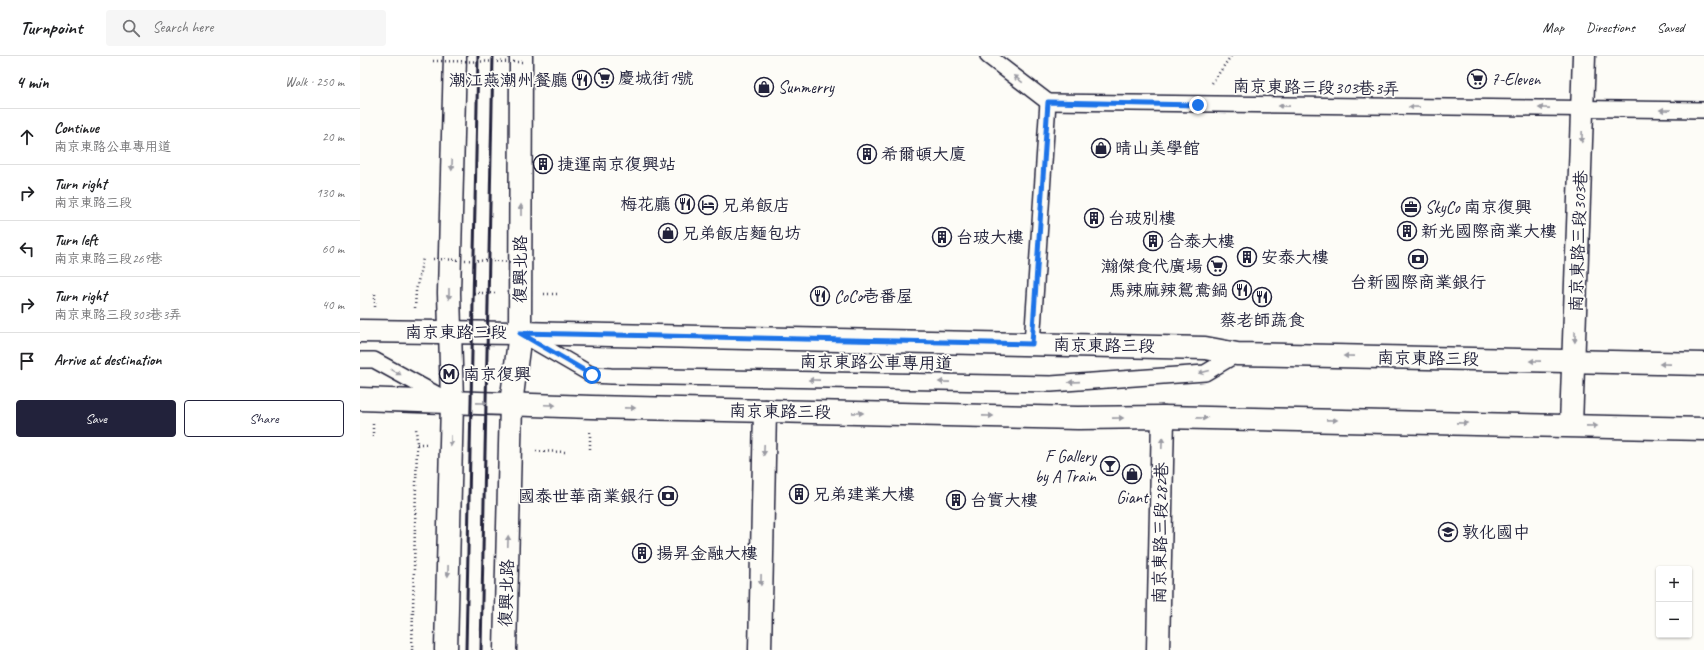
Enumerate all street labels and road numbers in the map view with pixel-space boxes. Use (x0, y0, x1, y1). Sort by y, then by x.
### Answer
street label: 南京東路三段303巷3弄 (1233, 76, 1399, 99)
street label: 南京東路三段303巷 (1566, 169, 1592, 312)
street label: 復興北路 (510, 235, 531, 303)
street label: 南京東路三段 (405, 322, 507, 343)
street label: 南京東路三段 (1053, 334, 1155, 357)
street label: 南京東路三段 (1377, 347, 1479, 370)
street label: 南京東路公車專用道 (799, 351, 953, 374)
street label: 南京東路三段 (729, 400, 831, 423)
street label: 南京東路三段282巷 (1149, 461, 1172, 604)
street label: 復興北路 (495, 559, 518, 627)

